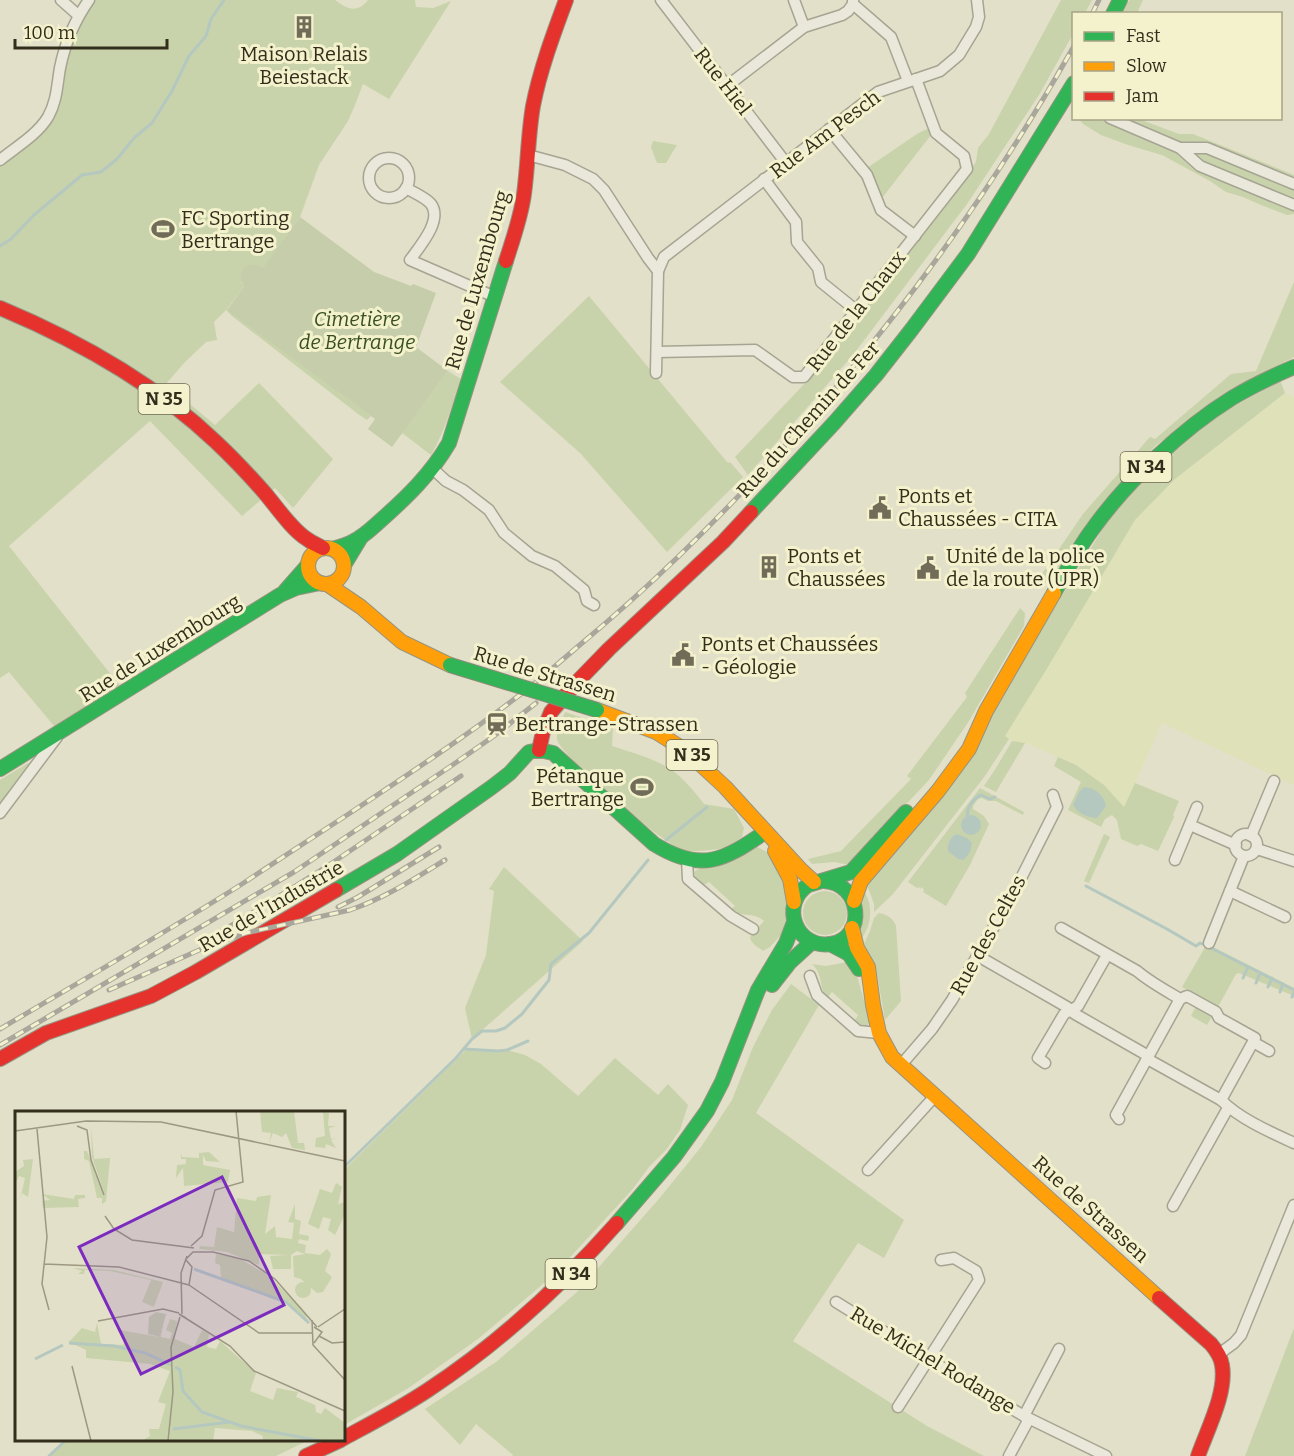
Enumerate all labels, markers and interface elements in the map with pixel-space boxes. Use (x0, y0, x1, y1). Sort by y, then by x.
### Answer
scale bar (15, 12, 166, 50)
legend (1072, 12, 1282, 120)
building icon: Maison Relais Beiestack (291, 14, 317, 40)
text: 100 m (24, 22, 75, 44)
text: Fast (1126, 25, 1161, 47)
place label: Maison Relais Beiestack (240, 42, 368, 89)
street label: Rue Hiel (689, 43, 757, 120)
text: Slow (1126, 55, 1167, 77)
street label: Rue Am Pesch (765, 85, 885, 183)
text: Jam (1125, 85, 1159, 107)
street label: Rue de Luxembourg (440, 188, 514, 372)
place label: FC Sporting Bertrange (181, 206, 289, 253)
sports icon: FC Sporting Bertrange (150, 216, 176, 242)
street label: Rue de la Chaux (801, 246, 911, 376)
park label: Cimetière de Bertrange (299, 307, 415, 354)
street label: Rue du Chemin de Fer (731, 336, 885, 502)
road number: N 35 (138, 384, 190, 414)
road number: N 34 (1120, 452, 1172, 482)
place label: Ponts et Chaussées - CITA (898, 484, 1058, 531)
public building icon: Ponts et Chaussées - CITA (867, 495, 893, 521)
place label: Ponts et Chaussées (787, 544, 886, 591)
place label: Unité de la police de la route (UPR) (946, 544, 1105, 591)
building icon: Ponts et Chaussées (756, 554, 782, 580)
public building icon: Unité de la police de la route (UPR) (915, 555, 941, 581)
street label: Rue de Luxembourg (75, 589, 245, 707)
place label: Ponts et Chaussées - Géologie (701, 632, 878, 679)
street label: Rue de Strassen (471, 641, 620, 707)
public building icon: Ponts et Chaussées - Géologie (670, 642, 696, 668)
station icon: Bertrange-Strassen (484, 711, 510, 737)
place label: Bertrange-Strassen (515, 712, 699, 736)
road number: N 35 (666, 740, 718, 770)
place label: Pétanque Bertrange (531, 764, 624, 811)
sports icon: Pétanque Bertrange (629, 774, 655, 800)
street label: Rue de l'Industrie (194, 855, 348, 957)
street label: Rue des Celtes (945, 871, 1031, 999)
inset map (15, 1111, 345, 1441)
street label: Rue de Strassen (1028, 1151, 1154, 1268)
road number: N 34 (546, 1259, 596, 1289)
street label: Rue Michel Rodange (846, 1301, 1020, 1419)

